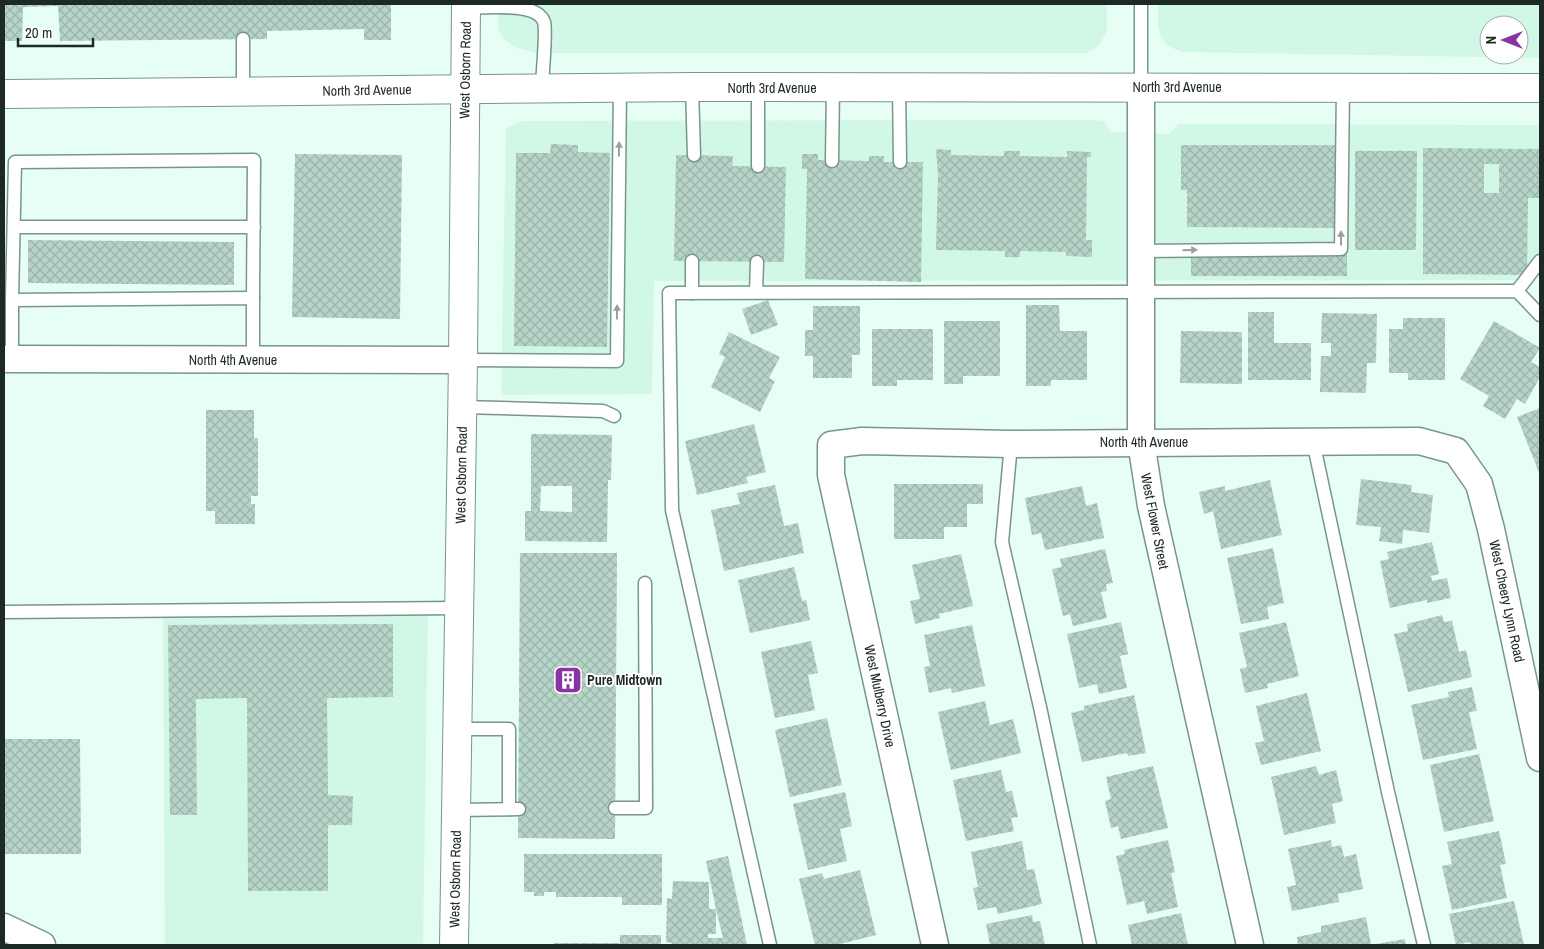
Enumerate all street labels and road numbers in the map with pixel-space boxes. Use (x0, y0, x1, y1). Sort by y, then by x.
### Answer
street label: West Osborn Road (455, 21, 475, 119)
street label: North 3rd Avenue (1132, 78, 1222, 96)
street label: North 3rd Avenue (727, 79, 817, 97)
street label: North 3rd Avenue (322, 80, 412, 100)
street label: North 4th Avenue (189, 351, 277, 369)
street label: West Osborn Road (451, 426, 471, 524)
street label: North 4th Avenue (1100, 433, 1188, 451)
street label: West Flower Street (1137, 471, 1173, 571)
street label: West Cheery Lynn Road (1485, 538, 1529, 664)
street label: West Mulberry Drive (860, 643, 900, 749)
street label: West Osborn Road (445, 830, 465, 928)

